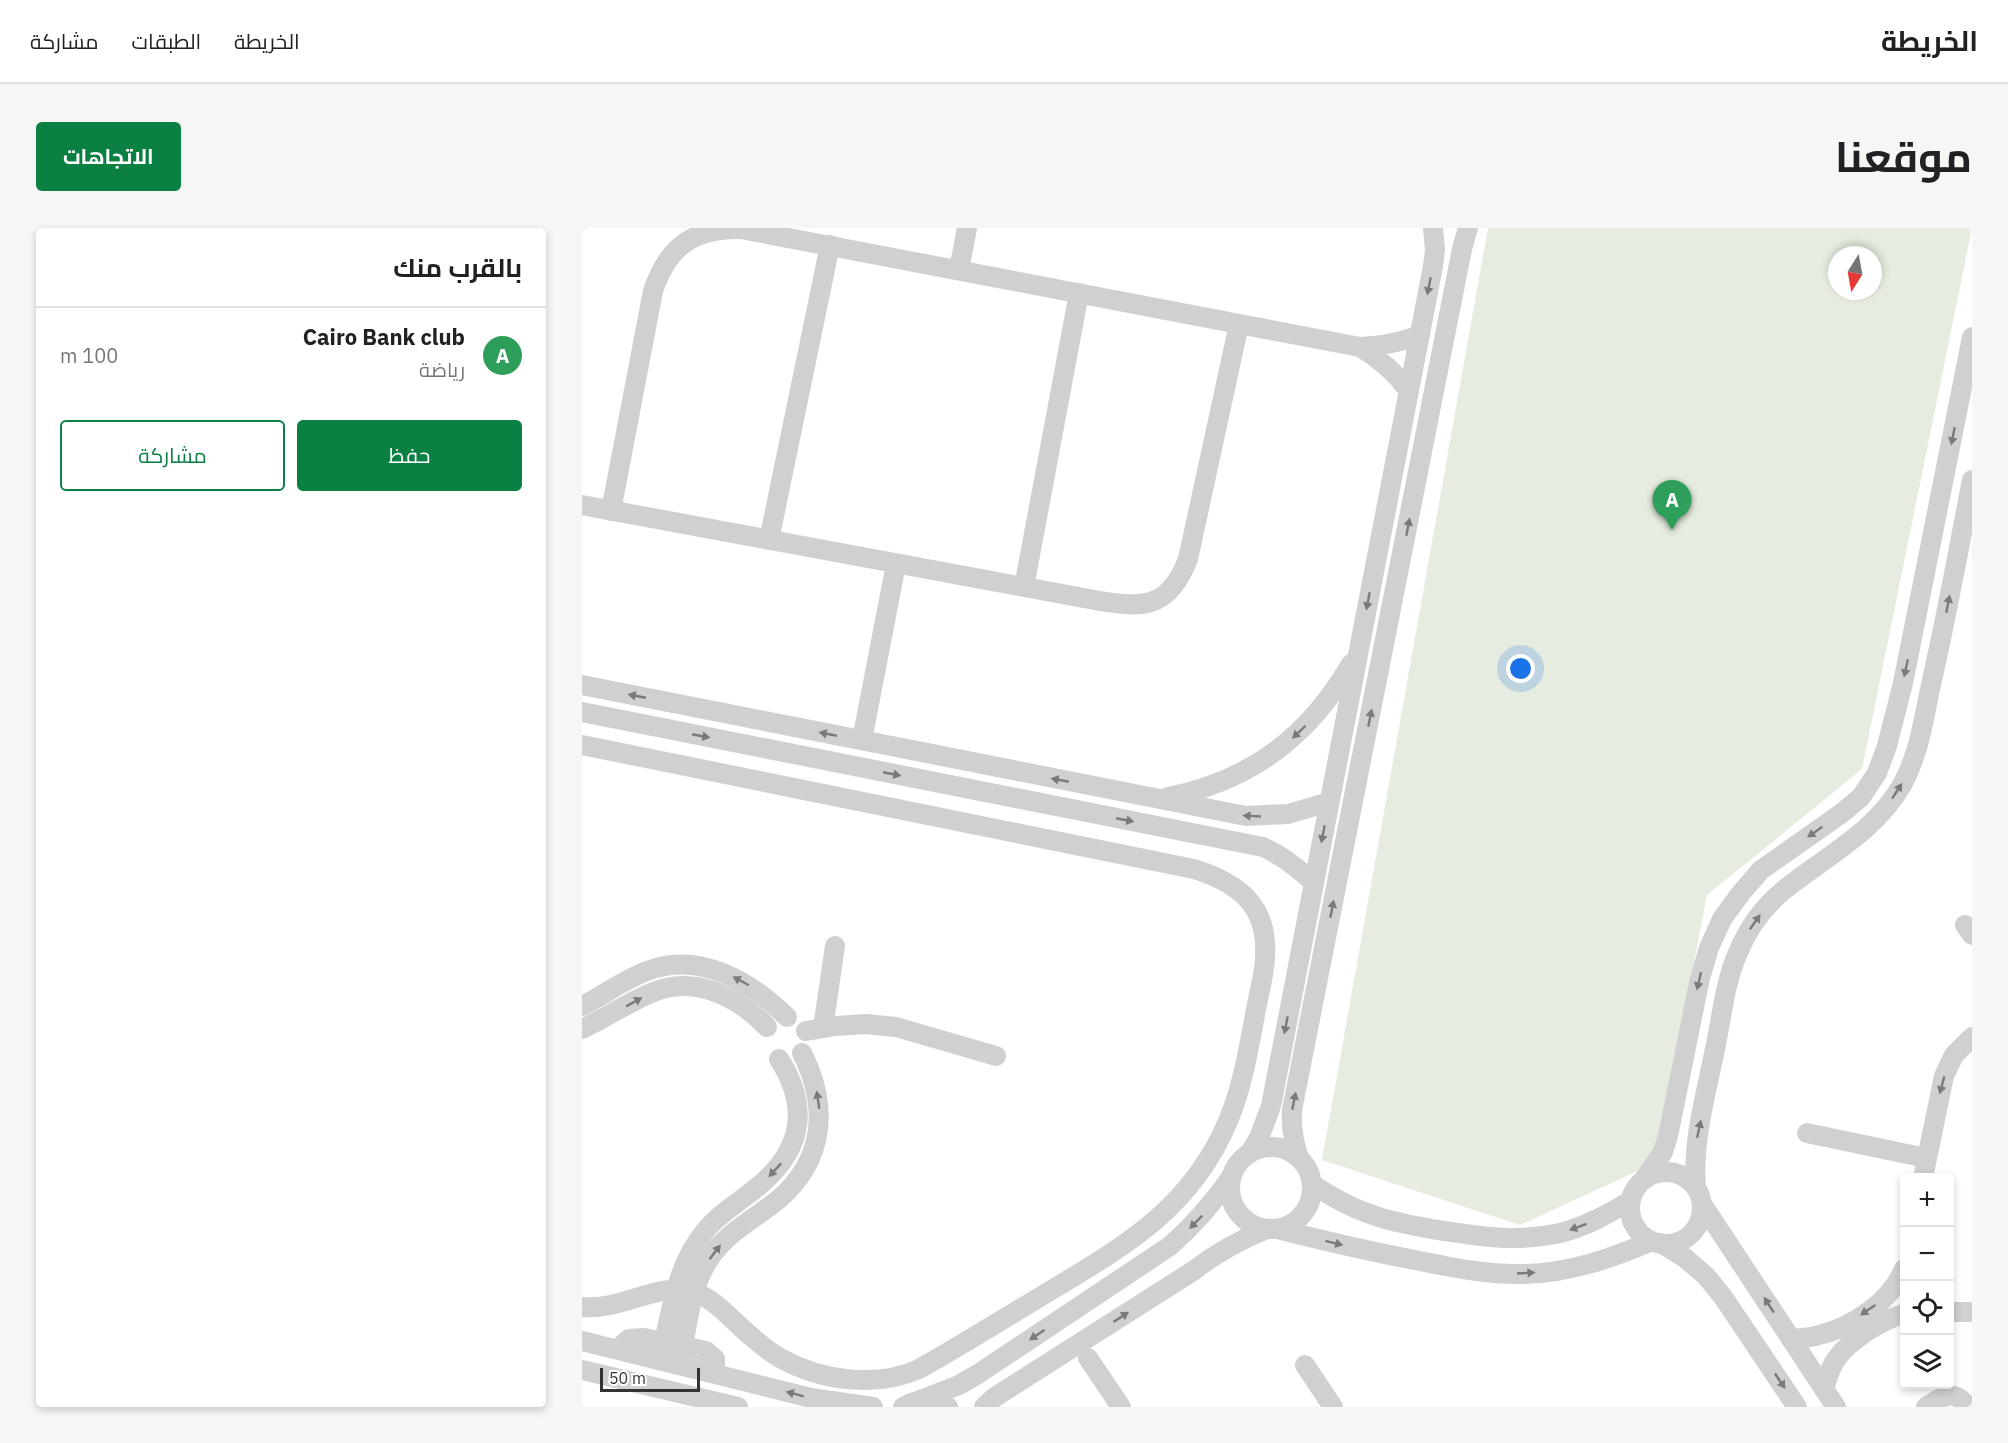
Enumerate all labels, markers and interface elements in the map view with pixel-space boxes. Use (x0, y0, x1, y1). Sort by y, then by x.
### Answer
text: الخريطة (1881, 22, 1978, 59)
text: مشاركة (30, 27, 99, 55)
text: الطبقات (132, 27, 201, 55)
text: الخريطة (234, 27, 300, 55)
button: الاتجاهات (36, 122, 181, 191)
text: موقعنا (1835, 129, 1972, 184)
north arrow (1828, 246, 1882, 300)
text: بالقرب منك (393, 250, 522, 284)
one-way arrow (1424, 277, 1433, 296)
text: Cairo Bank club (303, 322, 465, 351)
text: 100 m (60, 342, 118, 369)
text: A (496, 342, 509, 369)
text: رياضة (419, 356, 465, 383)
button: مشاركة (60, 420, 285, 491)
button: حفظ (297, 420, 522, 491)
one-way arrow (1947, 427, 1957, 445)
pin: A (1652, 480, 1692, 530)
one-way arrow (1404, 517, 1413, 536)
one-way arrow (1363, 592, 1372, 611)
one-way arrow (1944, 594, 1953, 613)
your location (1506, 654, 1535, 683)
one-way arrow (1901, 659, 1911, 678)
one-way arrow (627, 691, 646, 700)
one-way arrow (1366, 708, 1375, 727)
one-way arrow (1293, 724, 1307, 738)
one-way arrow (818, 729, 837, 738)
one-way arrow (692, 732, 711, 741)
one-way arrow (883, 770, 902, 779)
one-way arrow (1051, 775, 1070, 785)
one-way arrow (1891, 783, 1902, 799)
one-way arrow (1243, 811, 1262, 821)
one-way arrow (1116, 816, 1135, 825)
one-way arrow (1318, 825, 1327, 844)
one-way arrow (1808, 826, 1824, 838)
one-way arrow (1328, 900, 1337, 919)
one-way arrow (1749, 914, 1760, 930)
one-way arrow (1694, 972, 1704, 990)
one-way arrow (733, 976, 750, 986)
one-way arrow (626, 997, 643, 1007)
one-way arrow (1281, 1016, 1290, 1035)
one-way arrow (1937, 1077, 1946, 1095)
one-way arrow (813, 1091, 822, 1110)
one-way arrow (1290, 1091, 1299, 1110)
one-way arrow (1695, 1119, 1704, 1138)
one-way arrow (768, 1162, 782, 1177)
map controls (1900, 1173, 1954, 1389)
button: + (1900, 1173, 1954, 1227)
one-way arrow (1189, 1215, 1203, 1229)
one-way arrow (1569, 1222, 1587, 1232)
button: − (1900, 1227, 1954, 1281)
one-way arrow (1325, 1239, 1343, 1249)
one-way arrow (708, 1245, 720, 1260)
one-way arrow (1517, 1269, 1536, 1278)
button: locate (1900, 1281, 1954, 1335)
one-way arrow (1763, 1298, 1775, 1314)
one-way arrow (1861, 1304, 1877, 1316)
one-way arrow (1112, 1311, 1128, 1323)
one-way arrow (1028, 1329, 1045, 1340)
button: layers (1900, 1335, 1954, 1389)
scale bar (600, 1365, 700, 1392)
text: 50 m (609, 1368, 646, 1388)
one-way arrow (1774, 1373, 1786, 1389)
one-way arrow (786, 1388, 804, 1398)

